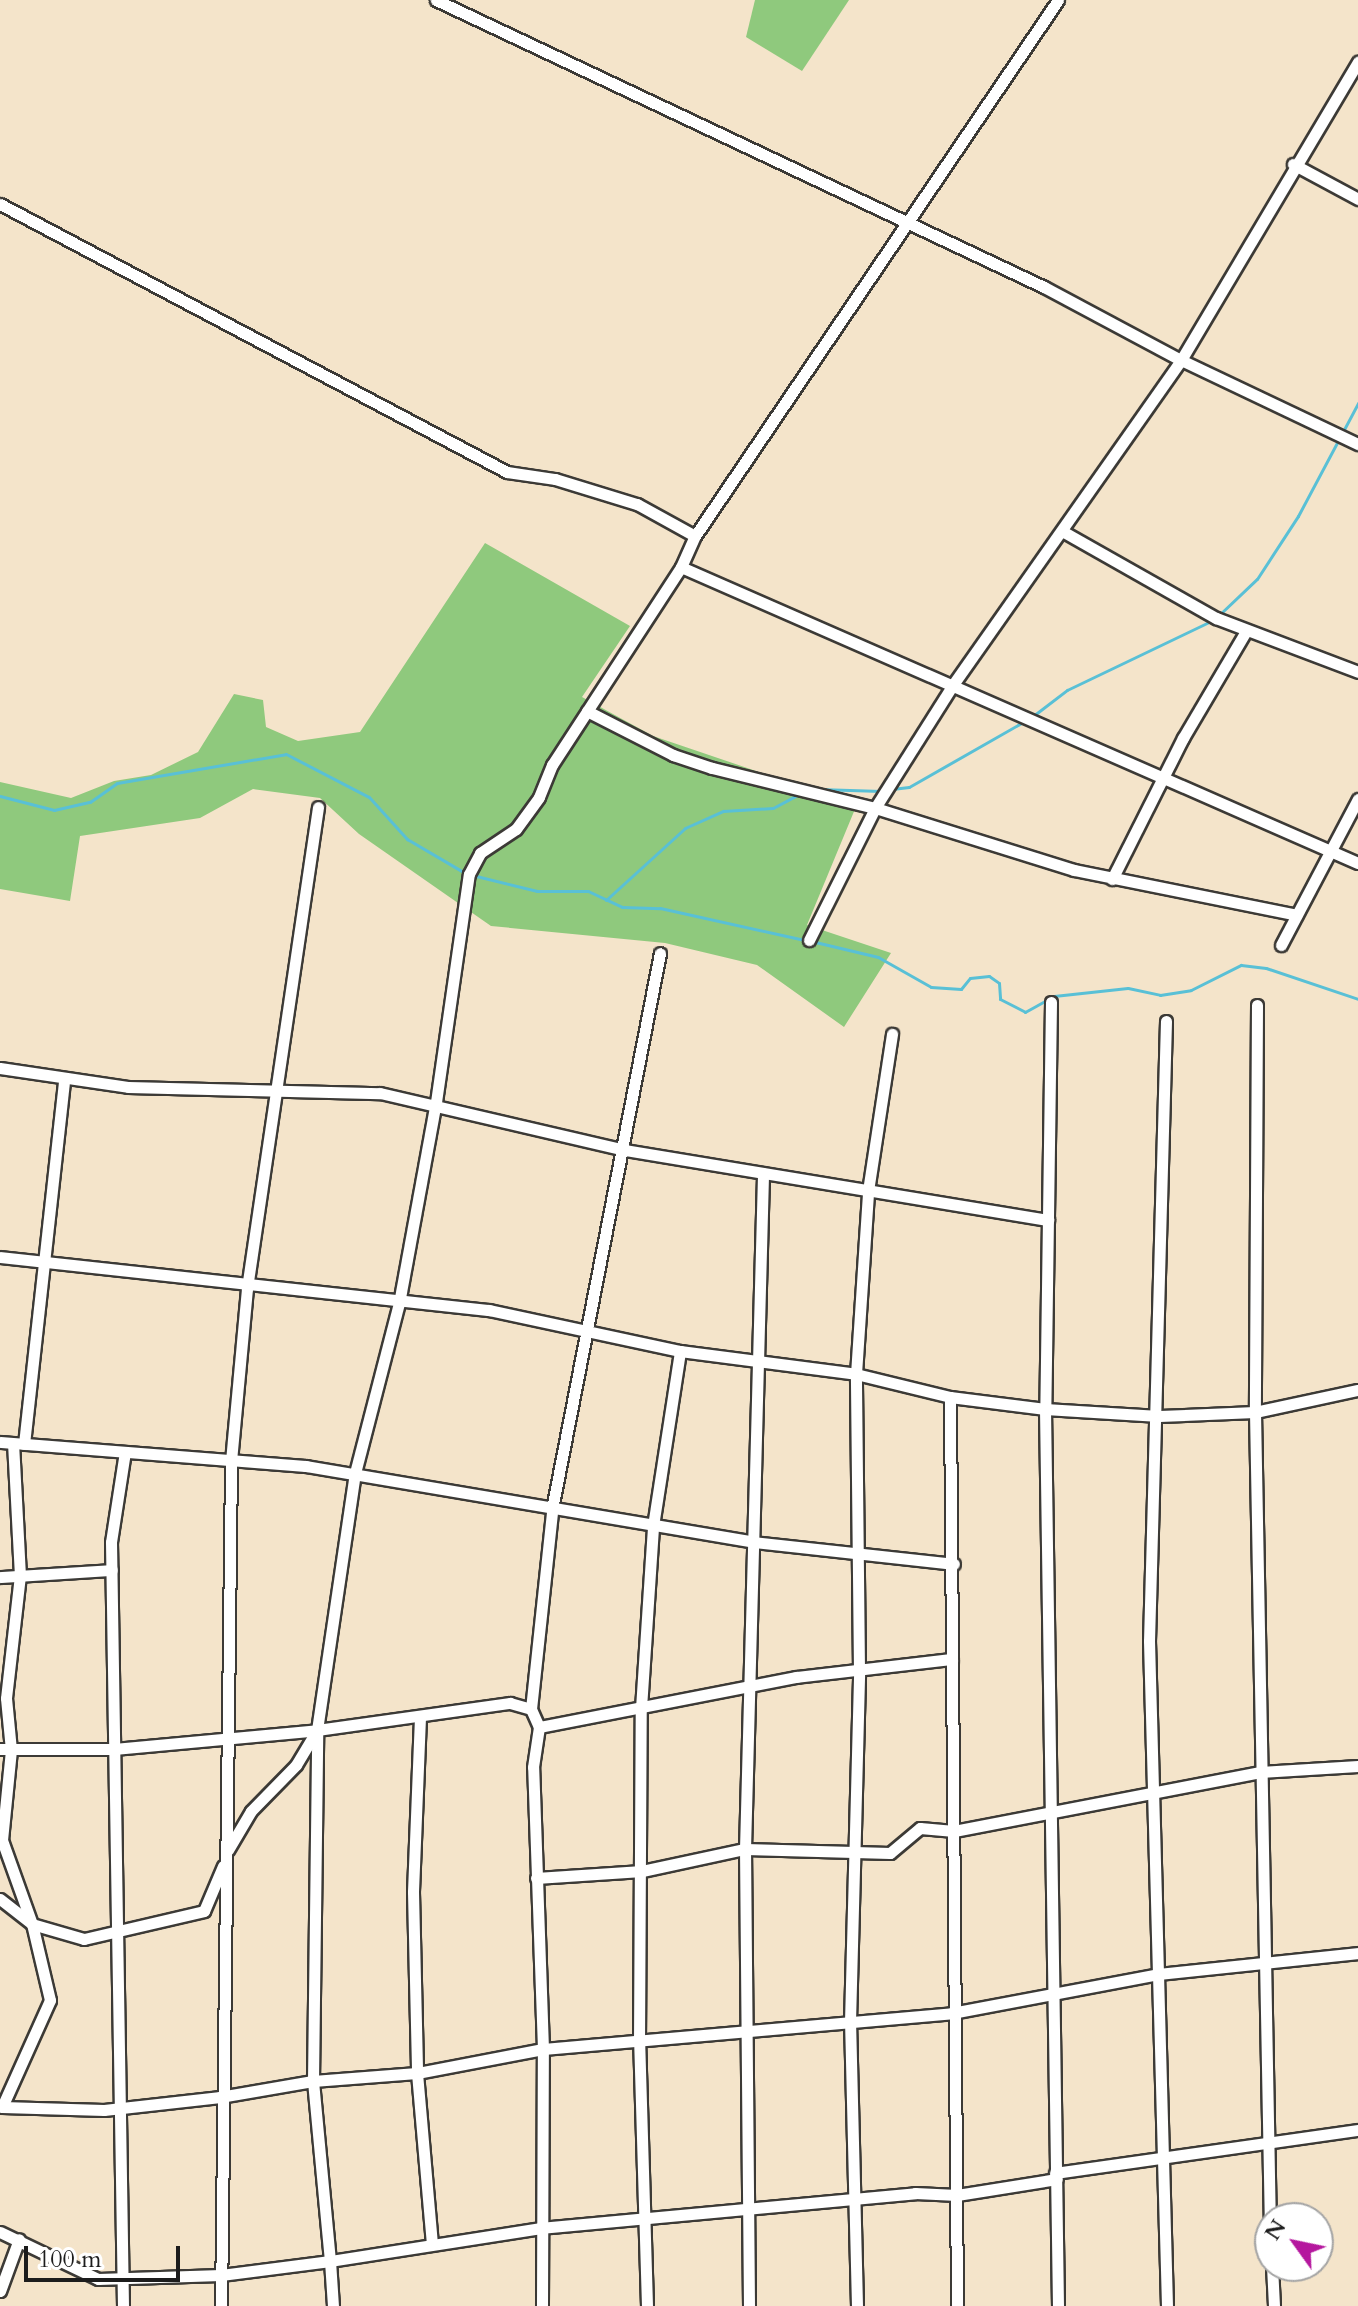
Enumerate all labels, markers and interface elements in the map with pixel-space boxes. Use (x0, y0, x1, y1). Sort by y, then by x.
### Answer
north arrow (1254, 2202, 1334, 2282)
text: N (1258, 2214, 1293, 2246)
scale bar (28, 2230, 184, 2280)
text: 100 m (38, 2243, 102, 2276)

